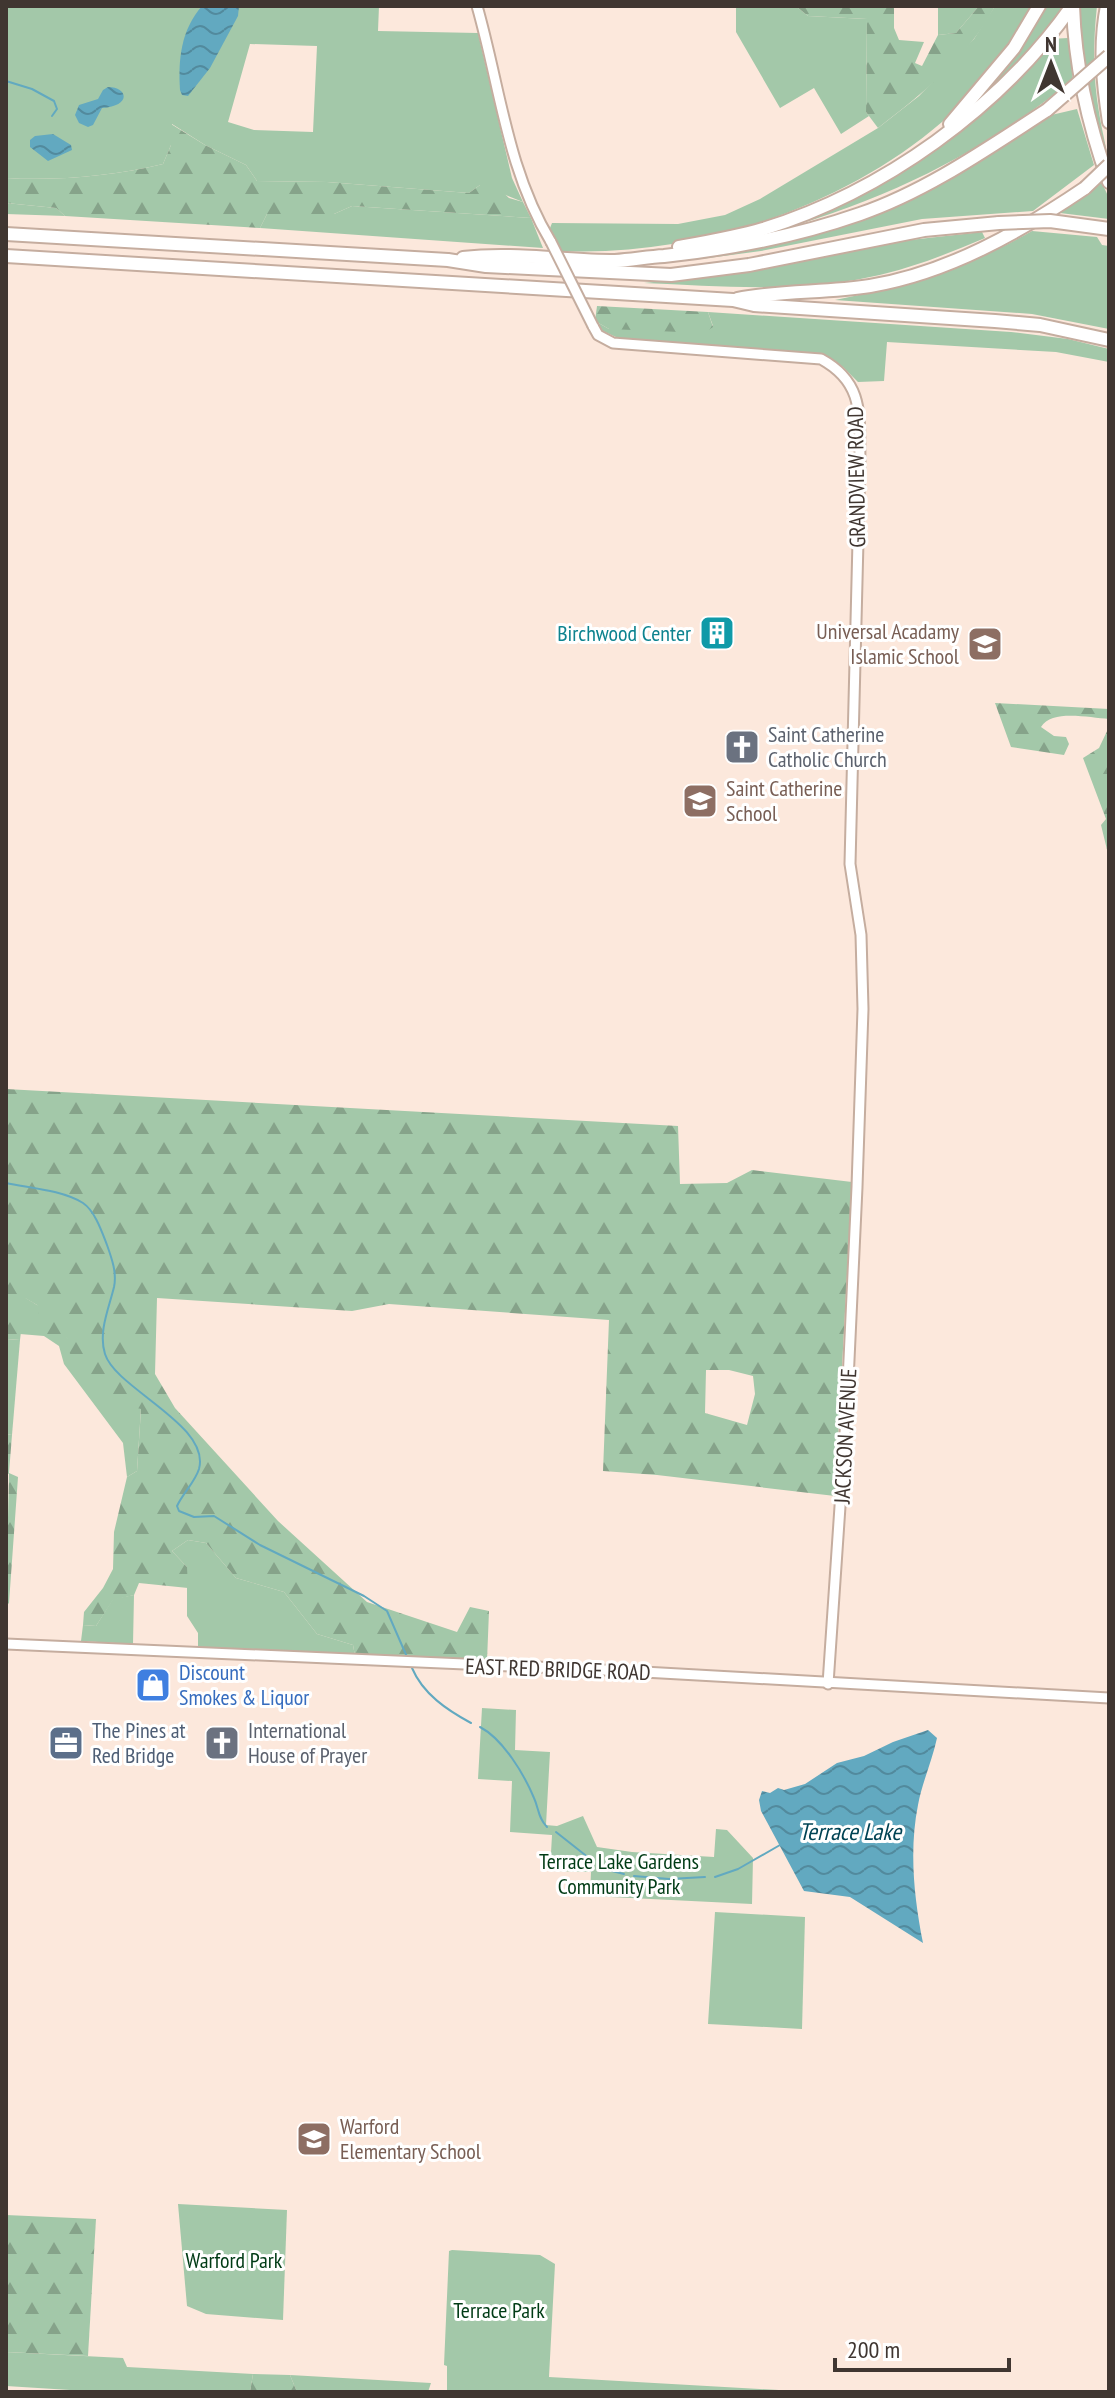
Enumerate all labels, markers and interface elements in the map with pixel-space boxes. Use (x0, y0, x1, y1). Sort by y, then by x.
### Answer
north arrow (1011, 24, 1091, 104)
text: N (1045, 30, 1057, 58)
street label: GRANDVIEW ROAD (841, 406, 871, 548)
building icon: Birchwood Center (698, 614, 736, 652)
place label: Universal Acadamy Islamic School (816, 617, 960, 670)
place label: Birchwood Center (557, 619, 691, 647)
school or university icon: Universal Acadamy Islamic School (966, 625, 1004, 663)
place label: Saint Catherine Catholic Church (768, 720, 887, 773)
church icon: Saint Catherine Catholic Church (723, 728, 761, 766)
place label: Saint Catherine School (726, 774, 842, 827)
school or university icon: Saint Catherine School (681, 782, 719, 820)
street label: JACKSON AVENUE (827, 1368, 863, 1505)
street label: EAST RED BRIDGE ROAD (465, 1652, 651, 1686)
place label: Discount Smokes & Liquor (179, 1658, 309, 1711)
shop icon: Discount Smokes & Liquor (134, 1666, 172, 1704)
place label: The Pines at Red Bridge (92, 1716, 186, 1769)
place label: International House of Prayer (248, 1716, 367, 1769)
office icon: The Pines at Red Bridge (47, 1724, 85, 1762)
church icon: International House of Prayer (203, 1724, 241, 1762)
water label: Terrace Lake (799, 1816, 903, 1847)
park label: Terrace Lake Gardens Community Park (539, 1847, 699, 1900)
place label: Warford Elementary School (340, 2112, 482, 2165)
school or university icon: Warford Elementary School (295, 2120, 333, 2158)
park label: Warford Park (186, 2246, 283, 2274)
park label: Terrace Park (453, 2296, 545, 2324)
scale bar (835, 2322, 1009, 2372)
text: 200 m (847, 2334, 900, 2365)

